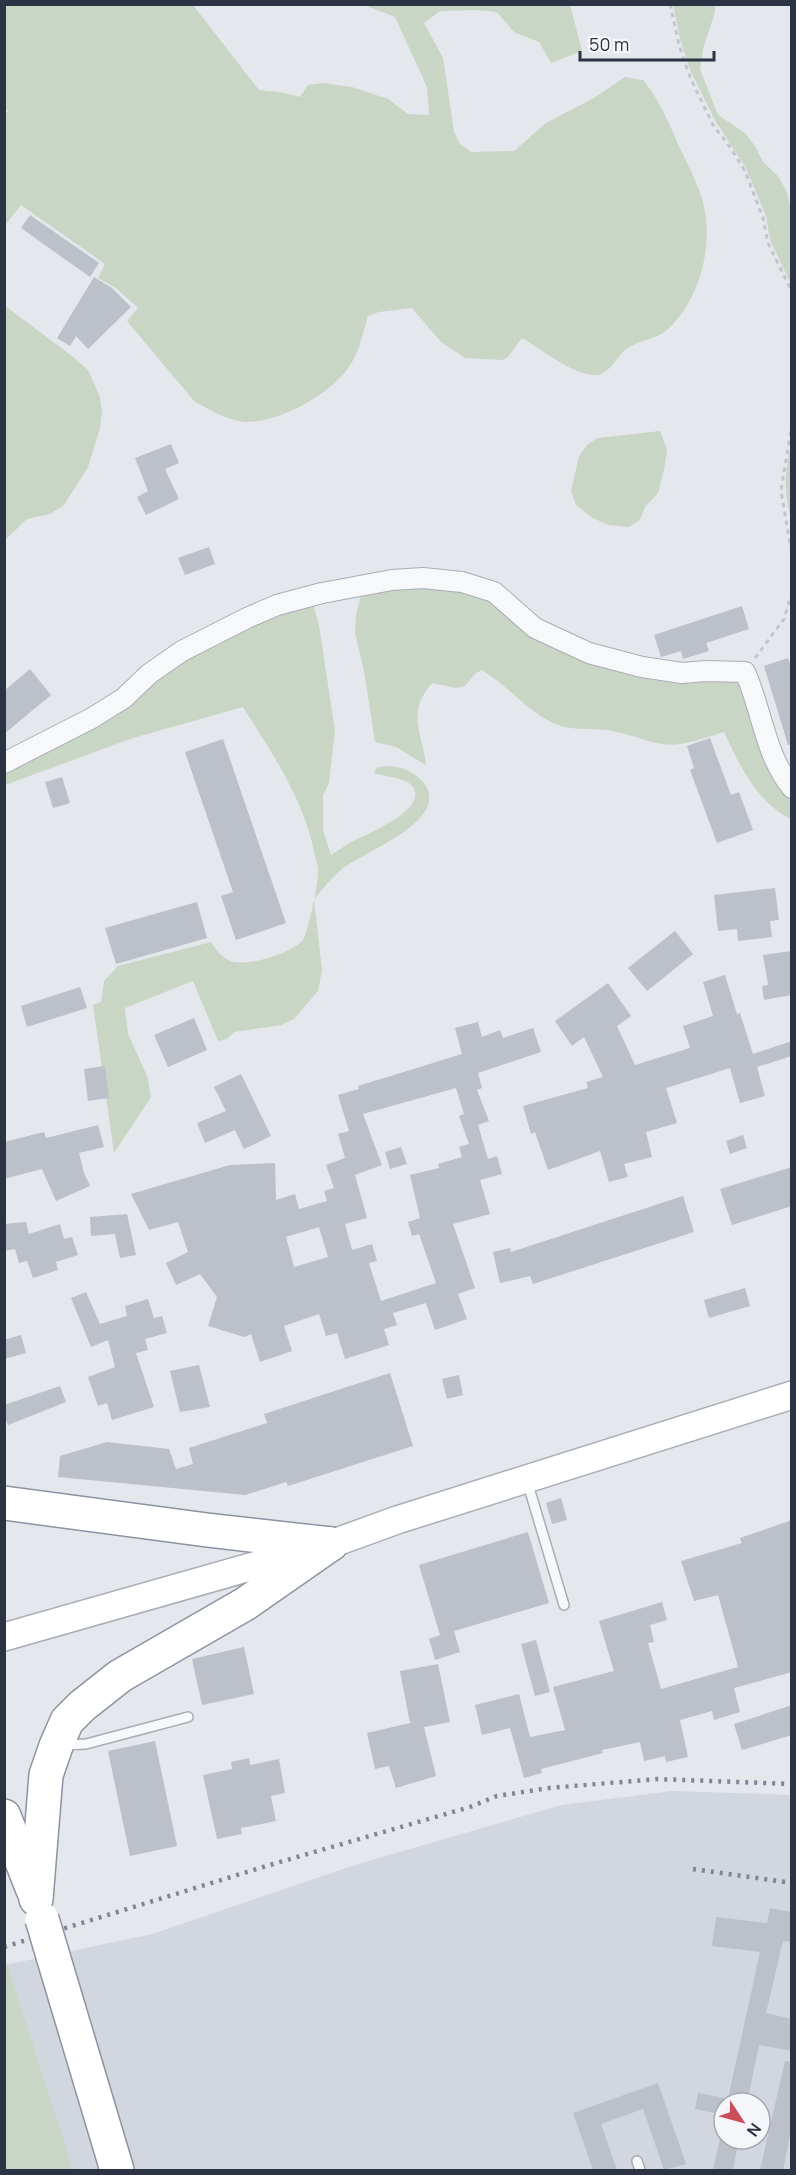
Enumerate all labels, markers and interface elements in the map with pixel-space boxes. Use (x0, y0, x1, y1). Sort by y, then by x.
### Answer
scale bar (580, 24, 714, 62)
text: 50 m (589, 32, 629, 56)
north arrow (712, 2091, 772, 2151)
text: N (742, 2119, 766, 2141)

